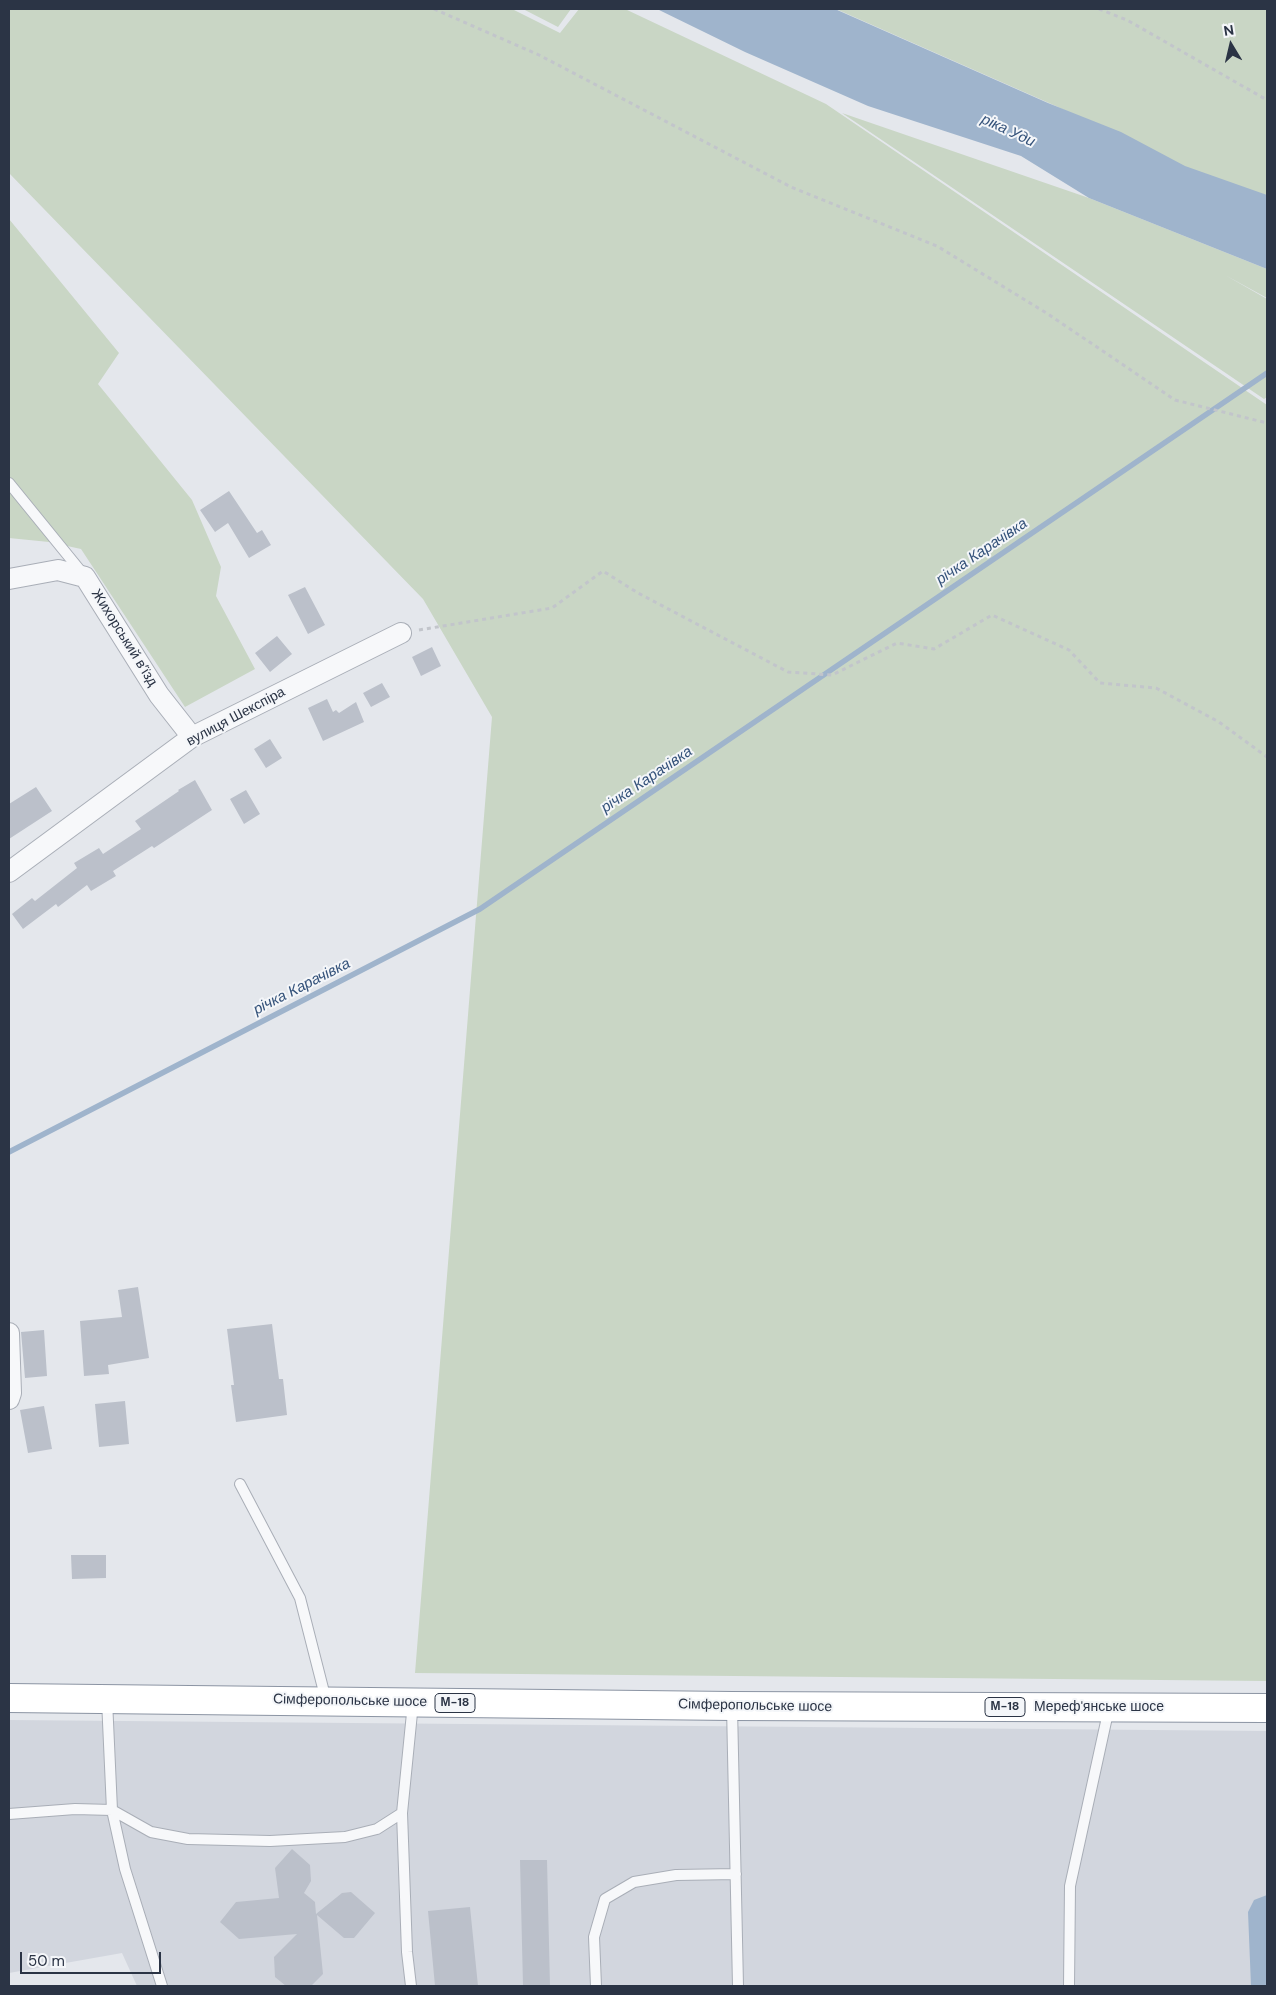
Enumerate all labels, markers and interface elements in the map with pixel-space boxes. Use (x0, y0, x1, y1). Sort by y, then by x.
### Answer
north arrow (1206, 20, 1256, 70)
text: N (1222, 20, 1235, 40)
water label: ріка Уди (978, 111, 1038, 151)
water label: річка Карачівка (933, 515, 1031, 589)
street label: Жихорський в’їзд (87, 586, 161, 690)
street label: вулиця Шекспіра (184, 684, 288, 750)
water label: річка Карачівка (598, 743, 696, 817)
water label: річка Карачівка (251, 955, 353, 1019)
street label: Сімферопольське шосе (273, 1691, 427, 1711)
road number: М-18 (435, 1694, 475, 1712)
street label: Сімферопольське шосе (678, 1696, 832, 1716)
road number: М-18 (985, 1698, 1025, 1716)
street label: Мереф'янське шосе (1034, 1699, 1164, 1715)
scale bar (22, 1942, 164, 1974)
text: 50 m (28, 1951, 65, 1971)

